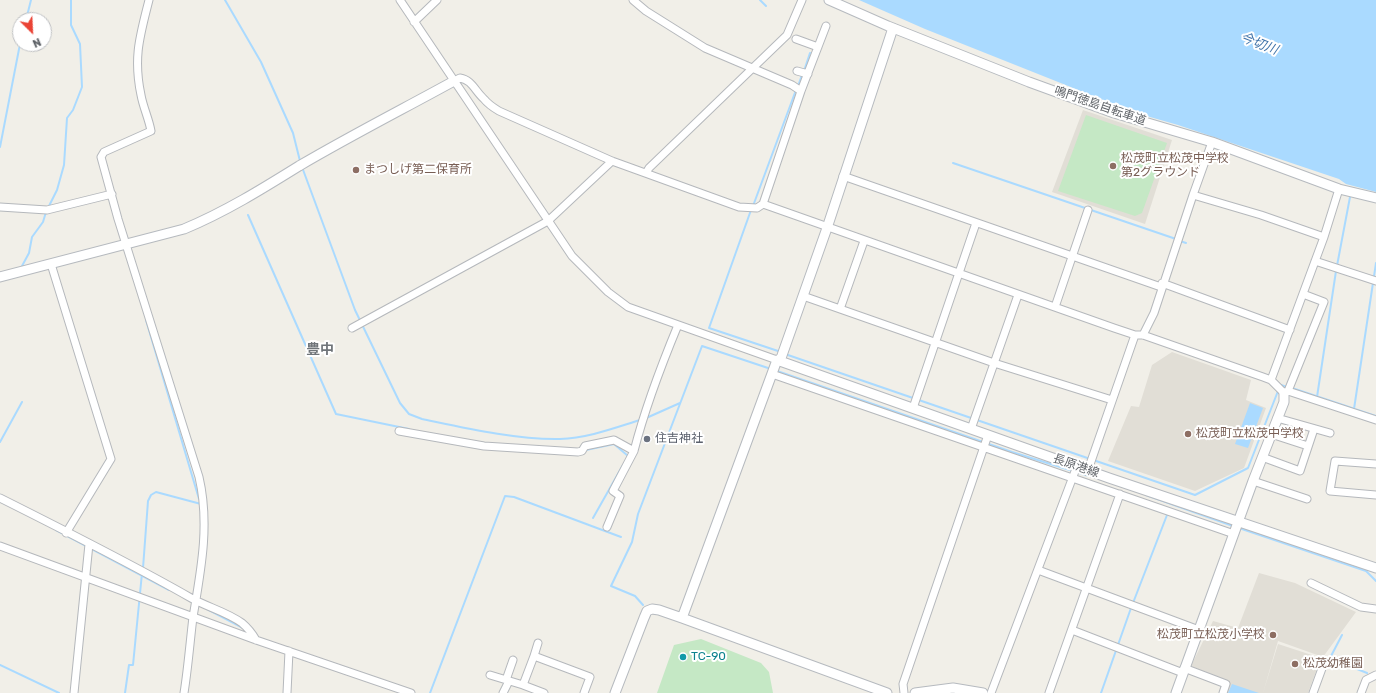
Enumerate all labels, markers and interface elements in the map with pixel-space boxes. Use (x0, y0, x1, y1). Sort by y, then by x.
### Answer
north arrow (12, 12, 52, 52)
water label: 今切川 (1238, 30, 1280, 58)
text: N (30, 35, 43, 50)
street label: 鳴門徳島自転車道 (1052, 84, 1148, 128)
place label: 松茂町立松茂中学校 第2グラウンド (1121, 152, 1229, 180)
marker: 松茂町立松茂中学校 第2グラウンド (1108, 161, 1118, 171)
place label: まつしげ第二保育所 (364, 163, 472, 177)
marker: まつしげ第二保育所 (351, 165, 361, 175)
district label: 豊中 (306, 342, 334, 358)
place label: 松茂町立松茂中学校 (1196, 427, 1304, 441)
marker: 松茂町立松茂中学校 (1183, 429, 1193, 439)
place label: 住吉神社 (655, 432, 703, 446)
marker: 住吉神社 (642, 434, 652, 444)
street label: 長原港線 (1051, 451, 1101, 481)
place label: 松茂町立松茂小学校 (1157, 628, 1265, 642)
marker: 松茂町立松茂小学校 (1268, 630, 1278, 640)
place label: TC-90 (691, 650, 726, 664)
marker: TC-90 (678, 652, 688, 662)
place label: 松茂幼稚園 (1303, 657, 1363, 671)
marker: 松茂幼稚園 (1290, 659, 1300, 669)

